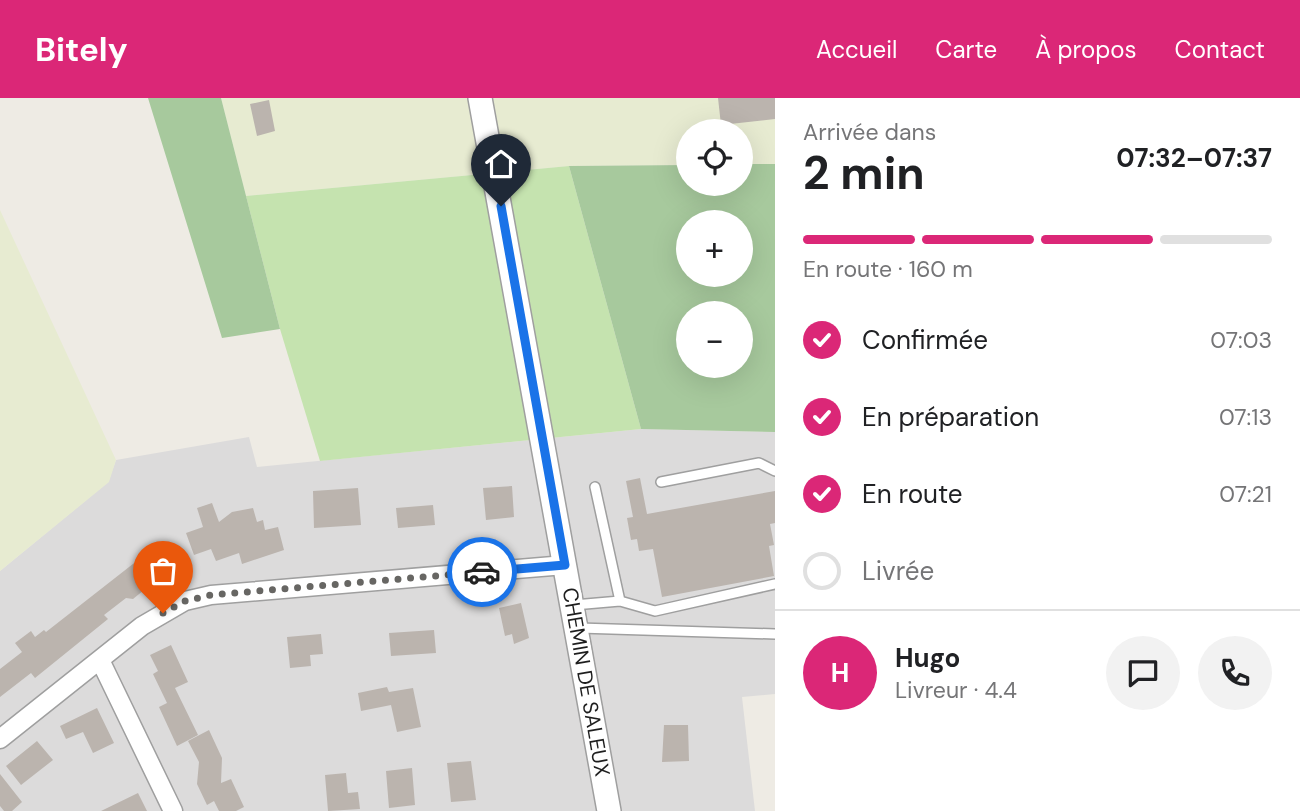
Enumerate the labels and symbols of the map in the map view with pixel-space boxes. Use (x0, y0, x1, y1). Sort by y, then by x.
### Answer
pin (471, 134, 531, 206)
courier (447, 537, 517, 607)
pin (133, 541, 193, 613)
street label: CHEMIN DE SALEUX (556, 585, 616, 779)

